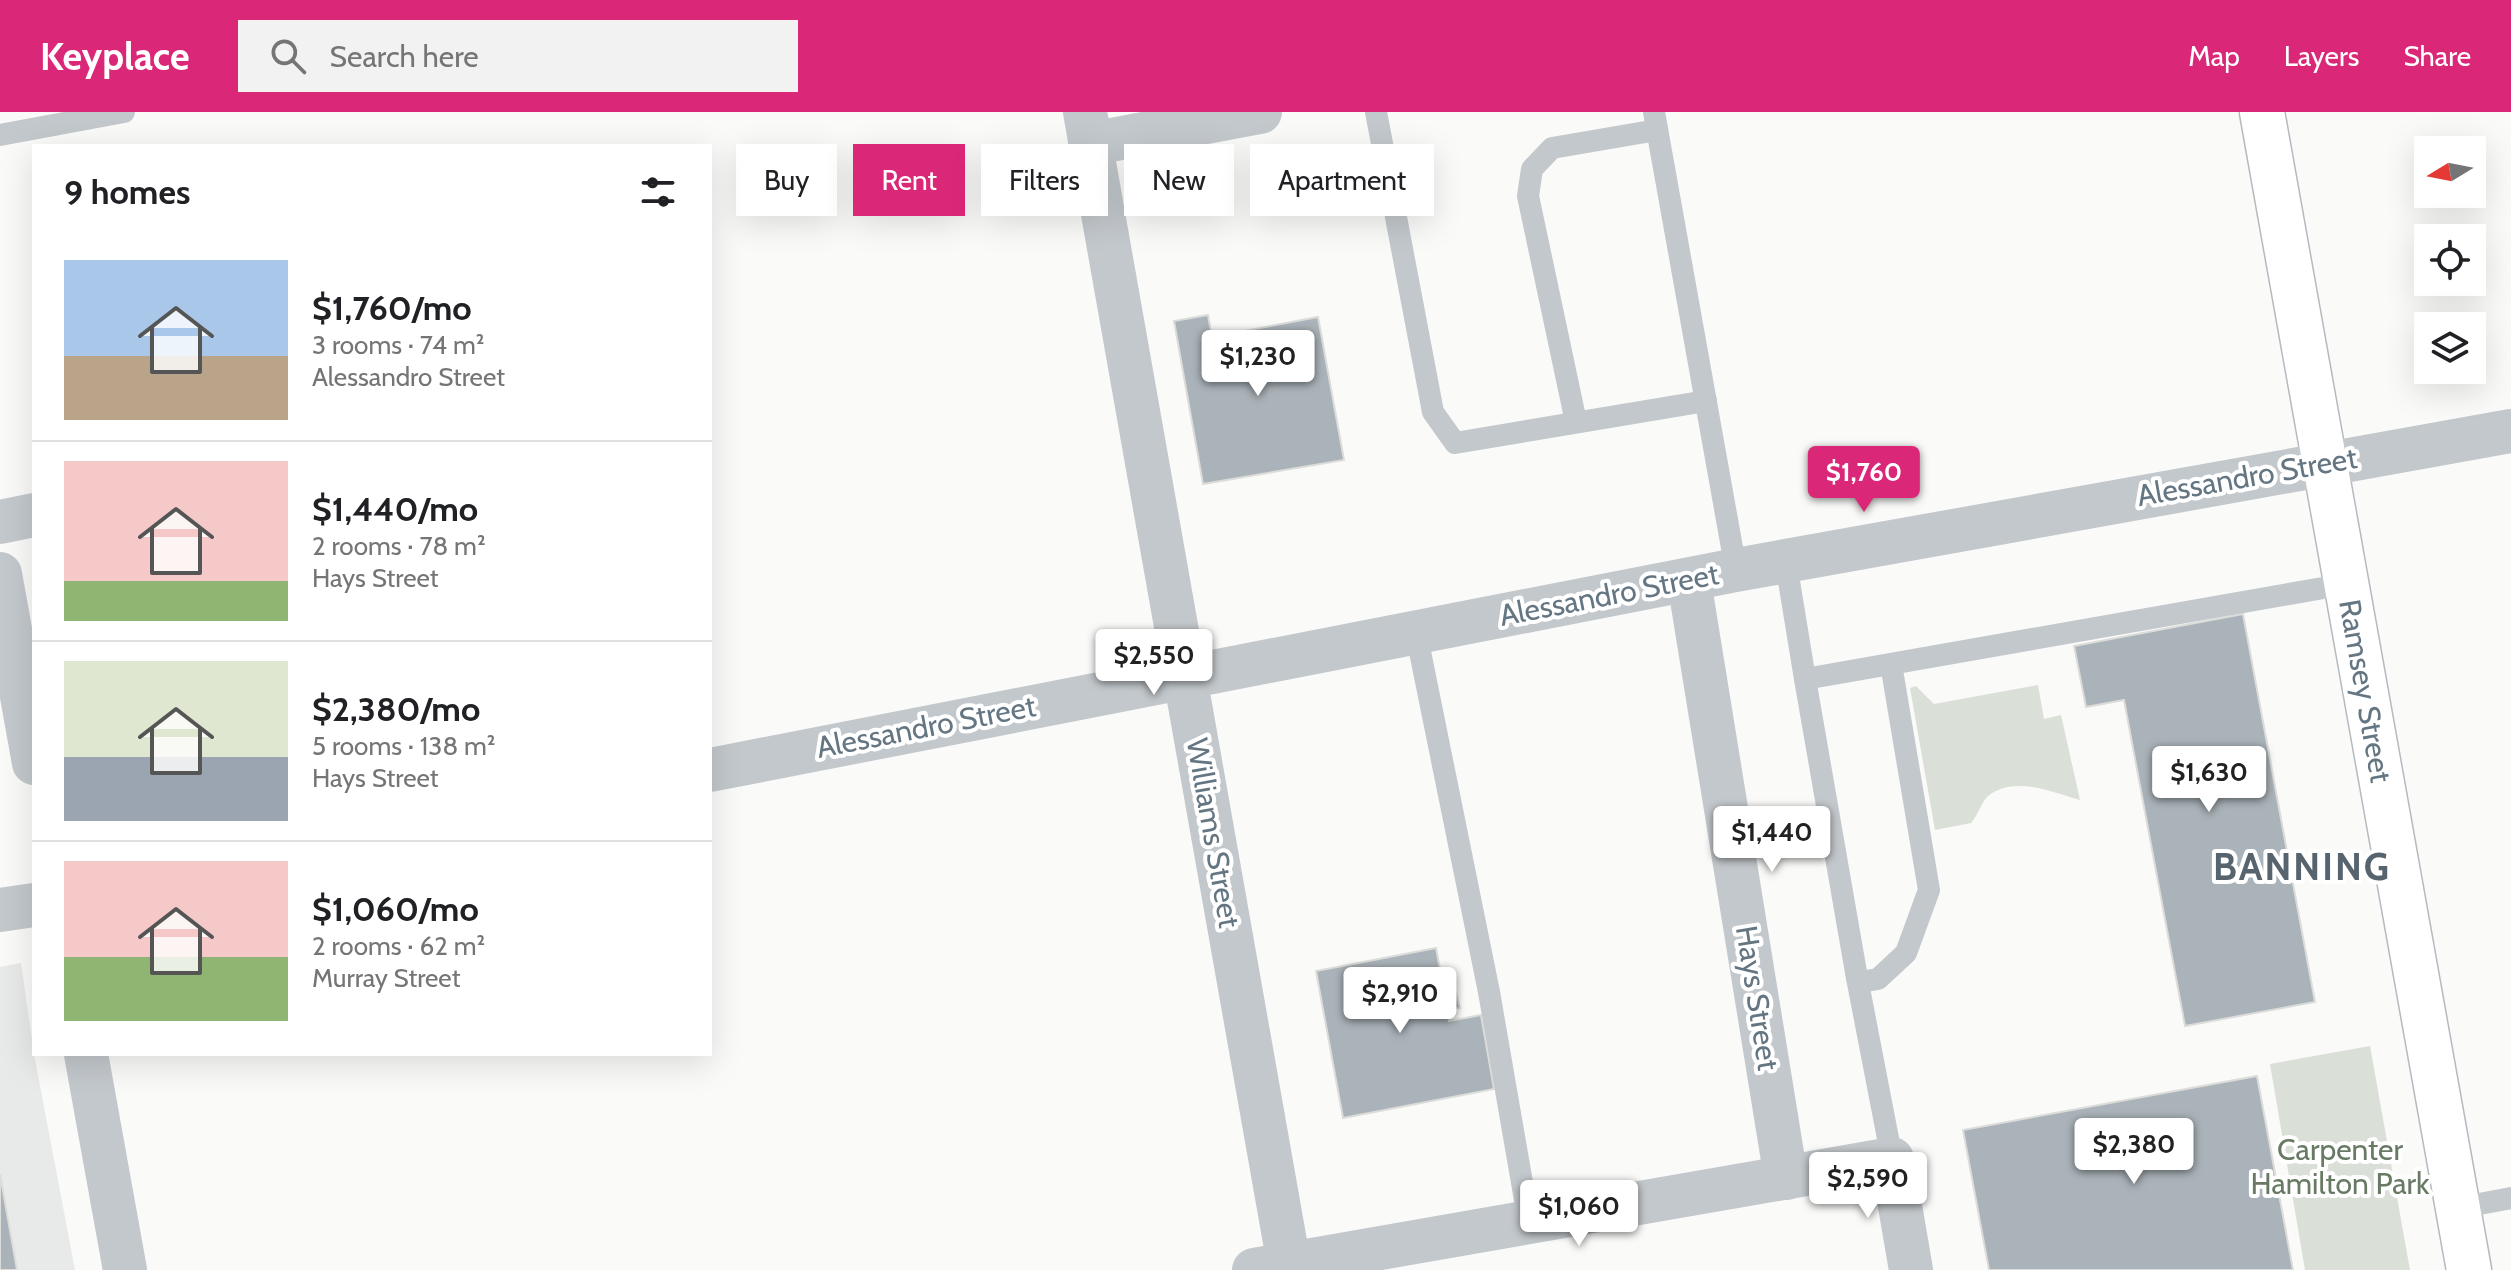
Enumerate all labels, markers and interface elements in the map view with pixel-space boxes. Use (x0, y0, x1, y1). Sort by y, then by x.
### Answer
search box (238, 20, 798, 92)
text: Keyplace (40, 33, 190, 80)
icon: search (266, 34, 310, 78)
text: Search here (330, 38, 479, 75)
text: Map (2188, 39, 2240, 73)
text: Layers (2284, 39, 2359, 73)
text: Share (2403, 39, 2471, 73)
north arrow (2414, 136, 2486, 208)
map controls (2414, 136, 2486, 384)
chip: Buy (736, 144, 837, 216)
chip: Rent (853, 144, 965, 216)
chip: Filters (981, 144, 1108, 216)
chip: New (1124, 144, 1234, 216)
chip: Apartment (1250, 144, 1434, 216)
icon: filters (636, 170, 680, 214)
text: 9 homes (64, 171, 190, 213)
button: locate (2414, 224, 2486, 296)
text: $1,760/mo (312, 287, 472, 329)
icon: home (128, 292, 224, 388)
button: layers (2414, 312, 2486, 384)
text: 3 rooms · 74 m² (312, 329, 484, 361)
pin: $1,230 (1193, 330, 1323, 398)
text: $1,230 (1220, 340, 1296, 372)
text: Alessandro Street (312, 361, 505, 393)
street label: Alessandro Street (2134, 439, 2360, 514)
pin: $1,760 (1799, 446, 1929, 514)
text: $1,760 (1826, 456, 1902, 488)
text: $1,440/mo (312, 488, 478, 530)
icon: home (128, 493, 224, 589)
text: 2 rooms · 78 m² (312, 530, 486, 562)
street label: Alessandro Street (1496, 555, 1722, 634)
text: Hays Street (312, 562, 439, 594)
street label: Ramsey Street (2331, 596, 2400, 785)
pin: $2,550 (1089, 629, 1219, 697)
text: $2,550 (1113, 639, 1195, 671)
street label: Alessandro Street (813, 687, 1039, 766)
text: $2,380/mo (312, 688, 480, 730)
icon: home (128, 693, 224, 789)
text: 5 rooms · 138 m² (312, 730, 495, 762)
street label: Williams Street (1179, 735, 1248, 931)
pin: $1,630 (2144, 746, 2274, 814)
text: $1,630 (2170, 756, 2248, 788)
text: Hays Street (312, 762, 439, 794)
pin: $1,440 (1707, 806, 1837, 874)
text: $1,440 (1731, 816, 1813, 848)
district label: BANNING (2213, 843, 2391, 890)
text: $1,060/mo (312, 888, 479, 930)
icon: home (128, 893, 224, 989)
street label: Hays Street (1728, 923, 1787, 1073)
text: 2 rooms · 62 m² (312, 930, 485, 962)
text: Murray Street (312, 962, 460, 994)
pin: $2,910 (1335, 967, 1465, 1035)
text: $2,910 (1361, 977, 1439, 1009)
pin: $2,380 (2069, 1118, 2199, 1186)
text: $2,380 (2093, 1128, 2175, 1160)
park label: Carpenter Hamilton Park (2251, 1131, 2430, 1202)
pin: $2,590 (1803, 1152, 1933, 1220)
text: $2,590 (1827, 1162, 1909, 1194)
pin: $1,060 (1514, 1180, 1644, 1248)
text: $1,060 (1538, 1190, 1620, 1222)

